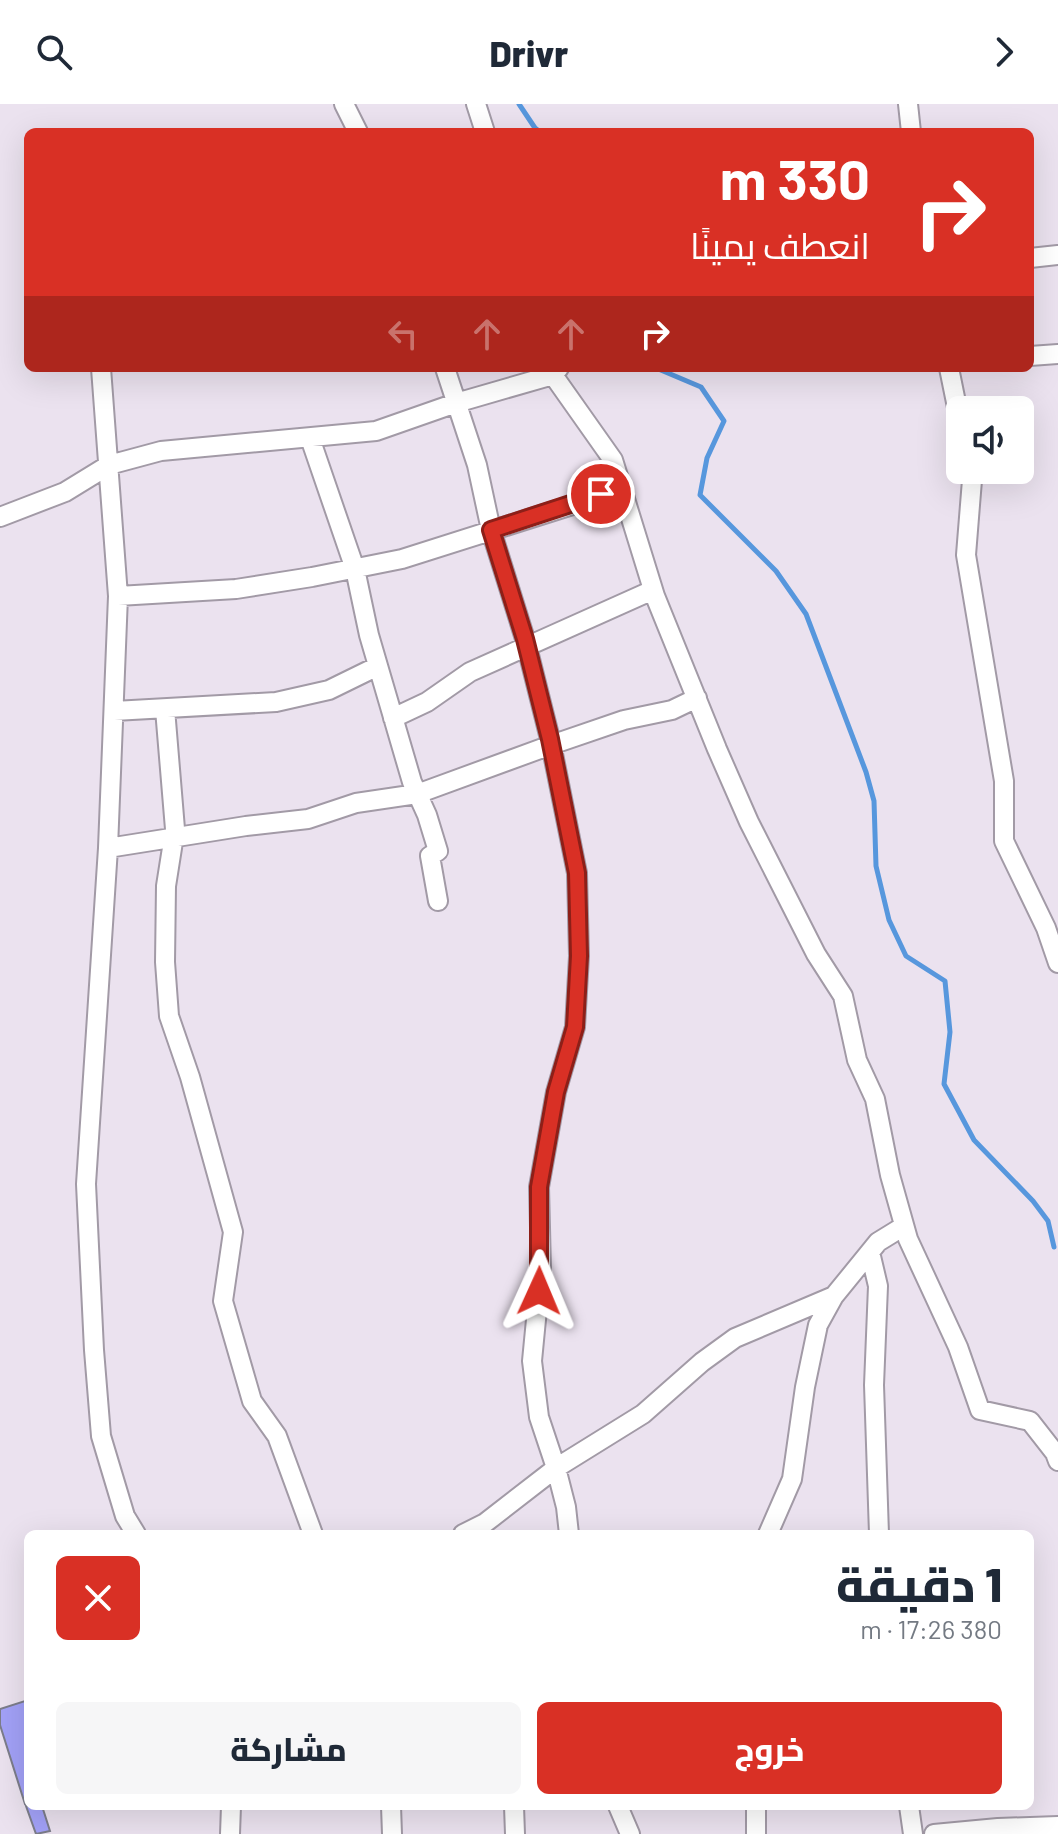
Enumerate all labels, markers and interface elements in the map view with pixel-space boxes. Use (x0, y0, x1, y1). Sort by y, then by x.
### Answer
icon: search (32, 30, 76, 74)
icon: forward (982, 30, 1026, 74)
text: Drivr (490, 31, 568, 74)
text: 330 m (720, 144, 870, 211)
icon: right (898, 160, 1002, 264)
text: انعطف يمينًا (690, 223, 870, 266)
icon: left (381, 312, 425, 356)
icon: ahead (465, 312, 509, 356)
icon: ahead (549, 312, 593, 356)
icon: right (633, 312, 677, 356)
map controls (946, 396, 1034, 484)
button: sound (946, 396, 1034, 484)
pin (567, 460, 635, 528)
icon: arrive (579, 472, 623, 516)
position arrow (497, 1249, 581, 1333)
text: 1 دقيقة (836, 1554, 1002, 1612)
button: close (56, 1556, 140, 1640)
text: 380 m · 17:26 (860, 1613, 1002, 1644)
button: مشاركة (56, 1702, 521, 1794)
button: خروج (537, 1702, 1002, 1794)

